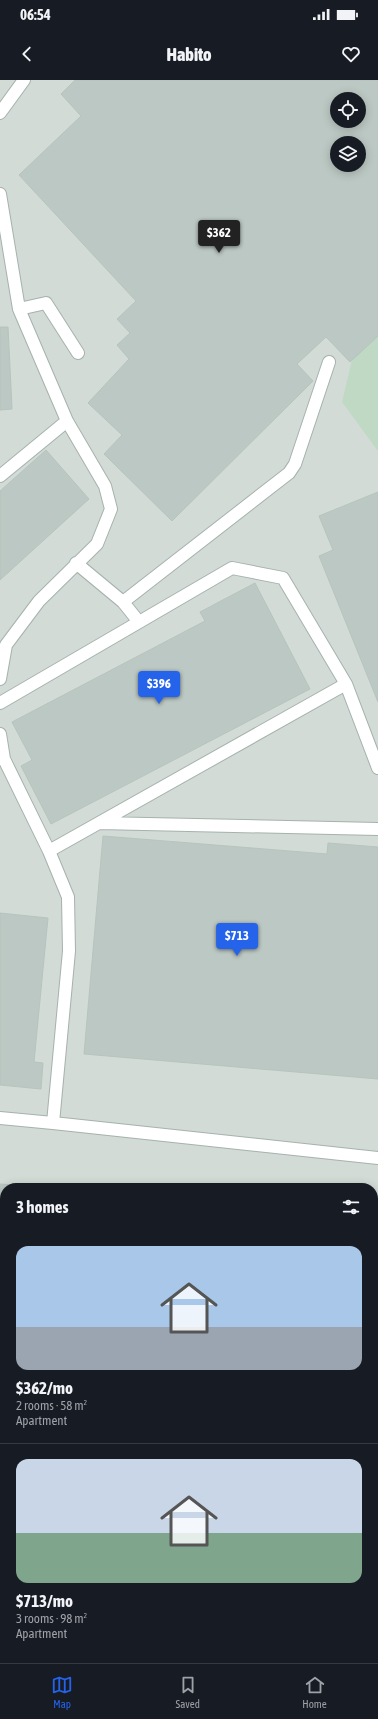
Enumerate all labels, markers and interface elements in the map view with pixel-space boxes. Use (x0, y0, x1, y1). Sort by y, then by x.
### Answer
text: 06:54 (20, 6, 51, 23)
icon: back (16, 43, 38, 65)
icon: heart (340, 43, 362, 65)
text: Habito (167, 44, 211, 65)
map controls (330, 92, 366, 172)
button: locate (330, 92, 366, 128)
button: layers (330, 136, 366, 172)
pin: $362 (195, 220, 243, 254)
text: $362 (207, 225, 231, 240)
pin: $396 (135, 671, 183, 705)
text: $396 (147, 676, 171, 691)
pin: $713 (213, 923, 261, 957)
text: $713 (225, 928, 249, 943)
icon: filters (340, 1196, 362, 1218)
text: 3 homes (16, 1197, 69, 1217)
icon: home (153, 1272, 225, 1344)
text: $362/mo (16, 1378, 73, 1398)
text: 2 rooms · 58 m² (16, 1398, 87, 1413)
text: Apartment (16, 1413, 67, 1428)
icon: home (153, 1485, 225, 1557)
text: $713/mo (16, 1591, 73, 1611)
text: 3 rooms · 98 m² (16, 1611, 87, 1626)
text: Apartment (16, 1626, 67, 1641)
tab: Map (51, 1674, 73, 1710)
tab: Saved (176, 1674, 200, 1710)
tab: Home (302, 1674, 327, 1710)

